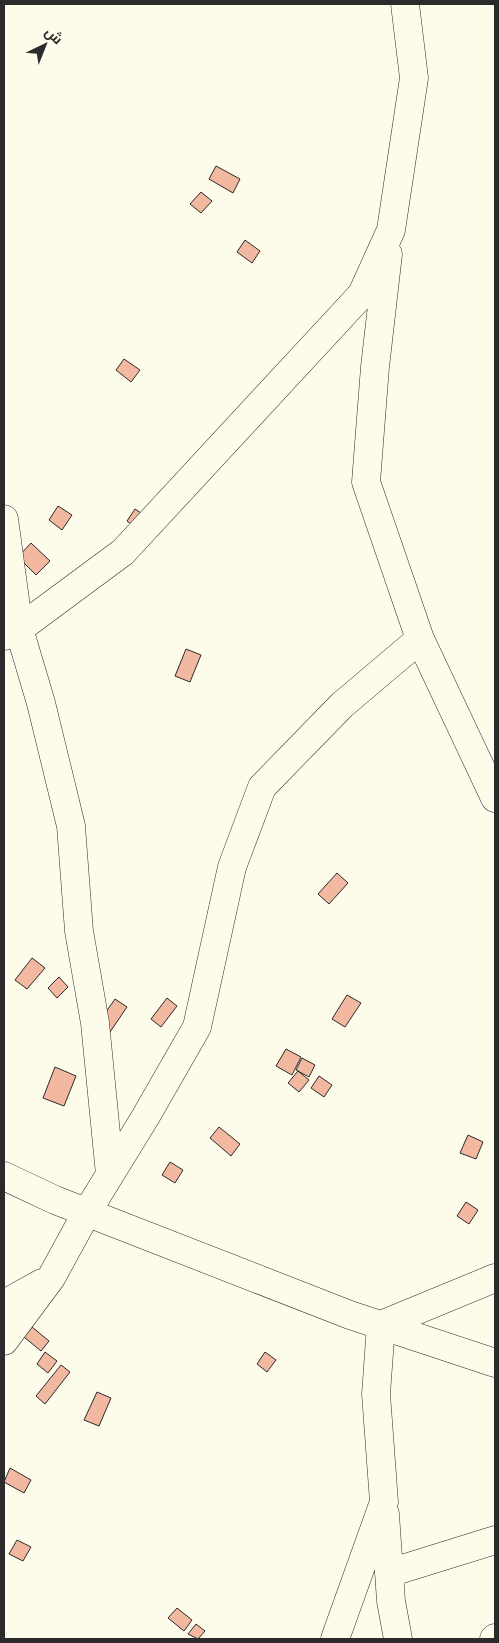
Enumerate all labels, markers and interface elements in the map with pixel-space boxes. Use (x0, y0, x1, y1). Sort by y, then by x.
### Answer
north arrow (20, 20, 70, 70)
text: ش (40, 22, 67, 49)

